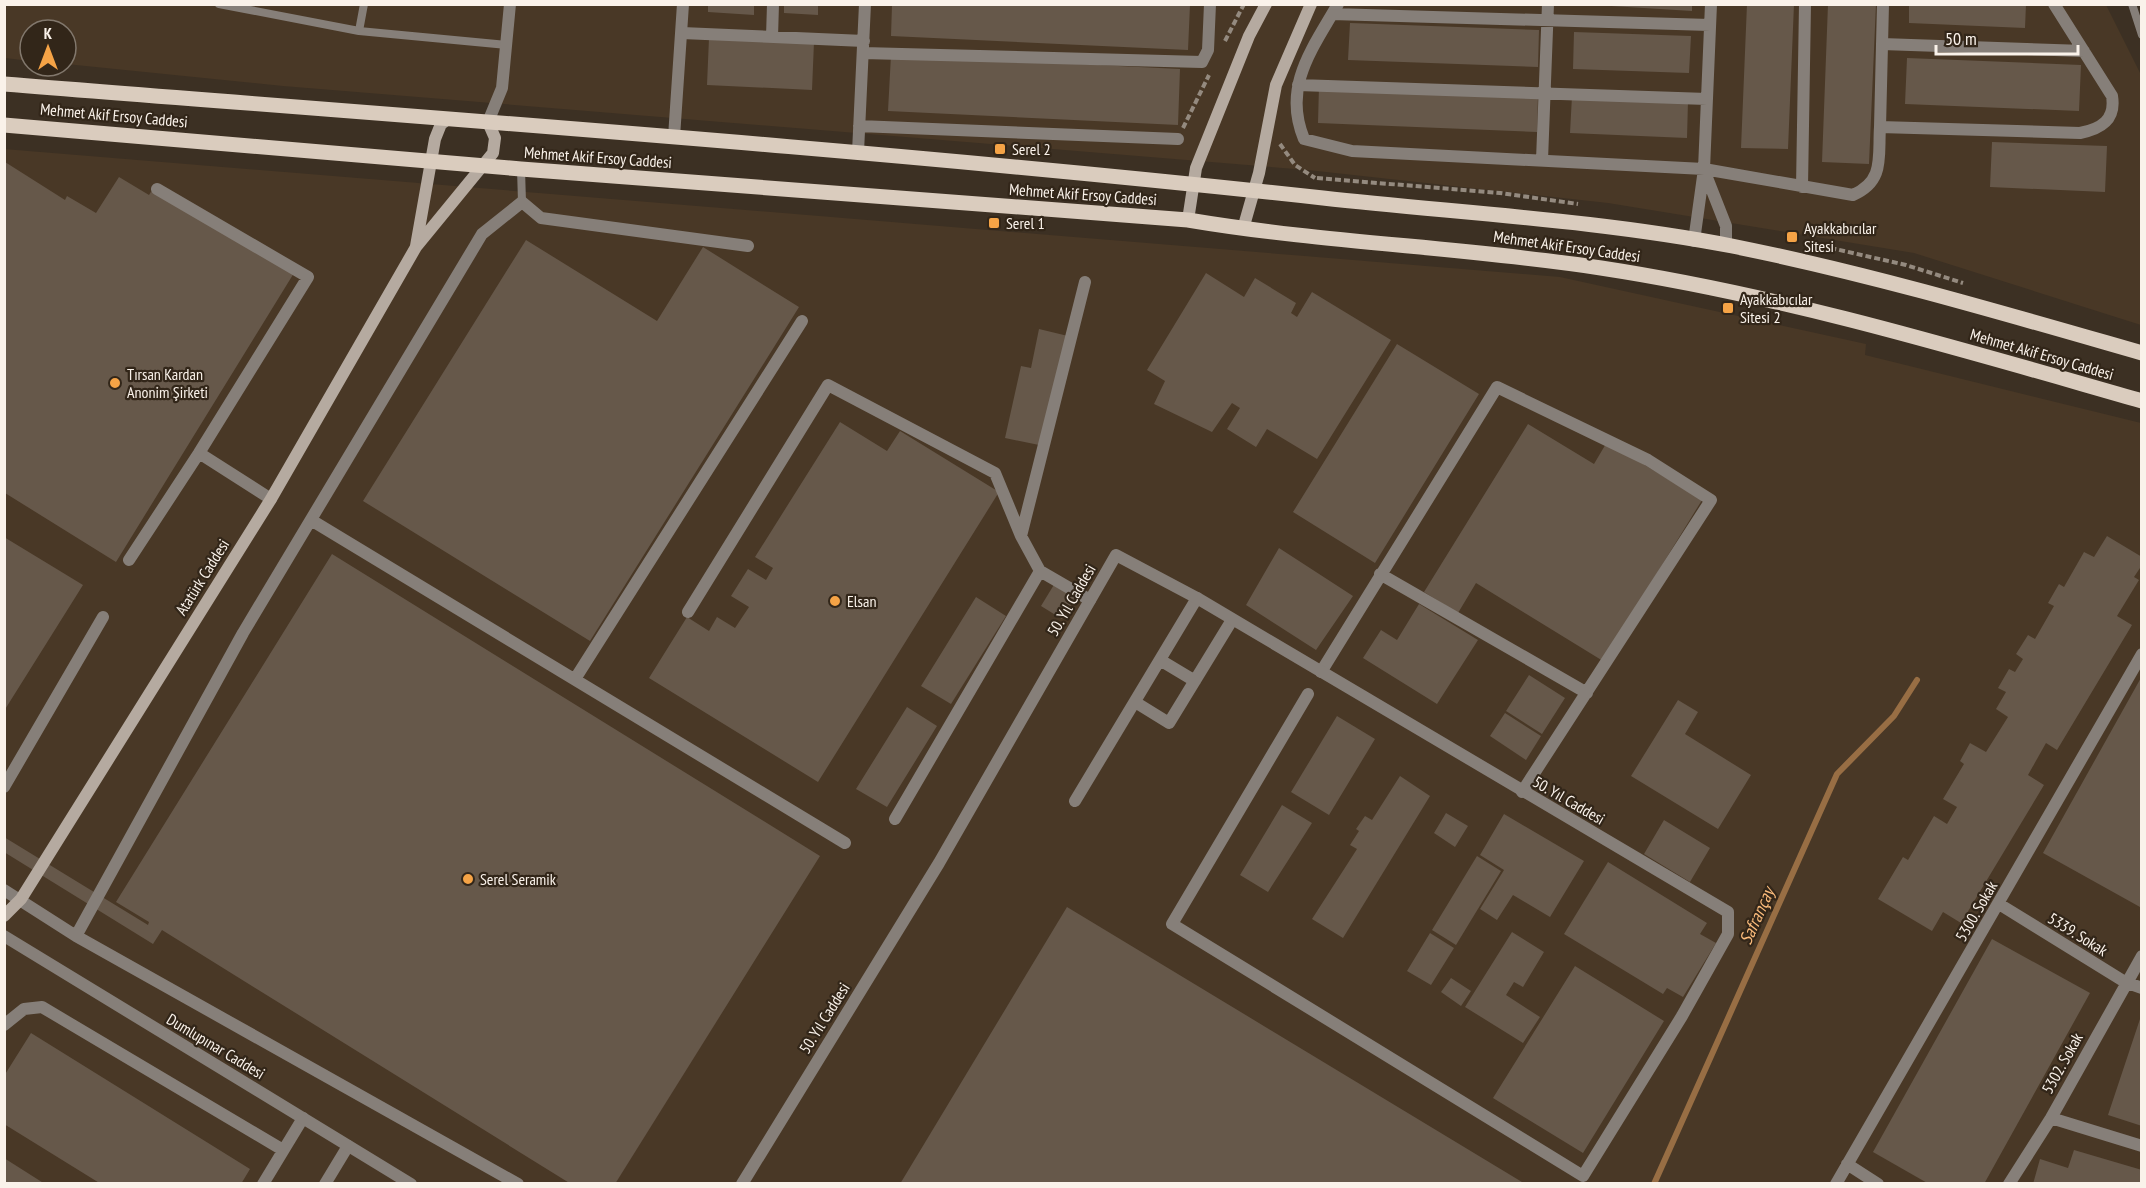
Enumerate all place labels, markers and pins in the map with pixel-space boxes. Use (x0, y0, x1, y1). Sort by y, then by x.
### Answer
place label: Serel 2 (1012, 139, 1051, 159)
marker: Serel 2 (993, 142, 1007, 156)
place label: Serel 1 (1006, 213, 1045, 233)
marker: Serel 1 (987, 216, 1001, 230)
place label: Ayakkabıcılar Sitesi (1804, 218, 1877, 256)
marker: Ayakkabıcılar Sitesi (1785, 230, 1799, 244)
place label: Ayakkabıcılar Sitesi 2 (1740, 289, 1813, 327)
marker: Ayakkabıcılar Sitesi 2 (1721, 301, 1735, 315)
place label: Tırsan Kardan Anonim Şirketi (127, 364, 208, 402)
marker: Tırsan Kardan Anonim Şirketi (108, 376, 122, 390)
place label: Elsan (847, 591, 876, 611)
marker: Elsan (828, 594, 842, 608)
place label: Serel Seramik (480, 869, 557, 889)
marker: Serel Seramik (461, 872, 475, 886)

